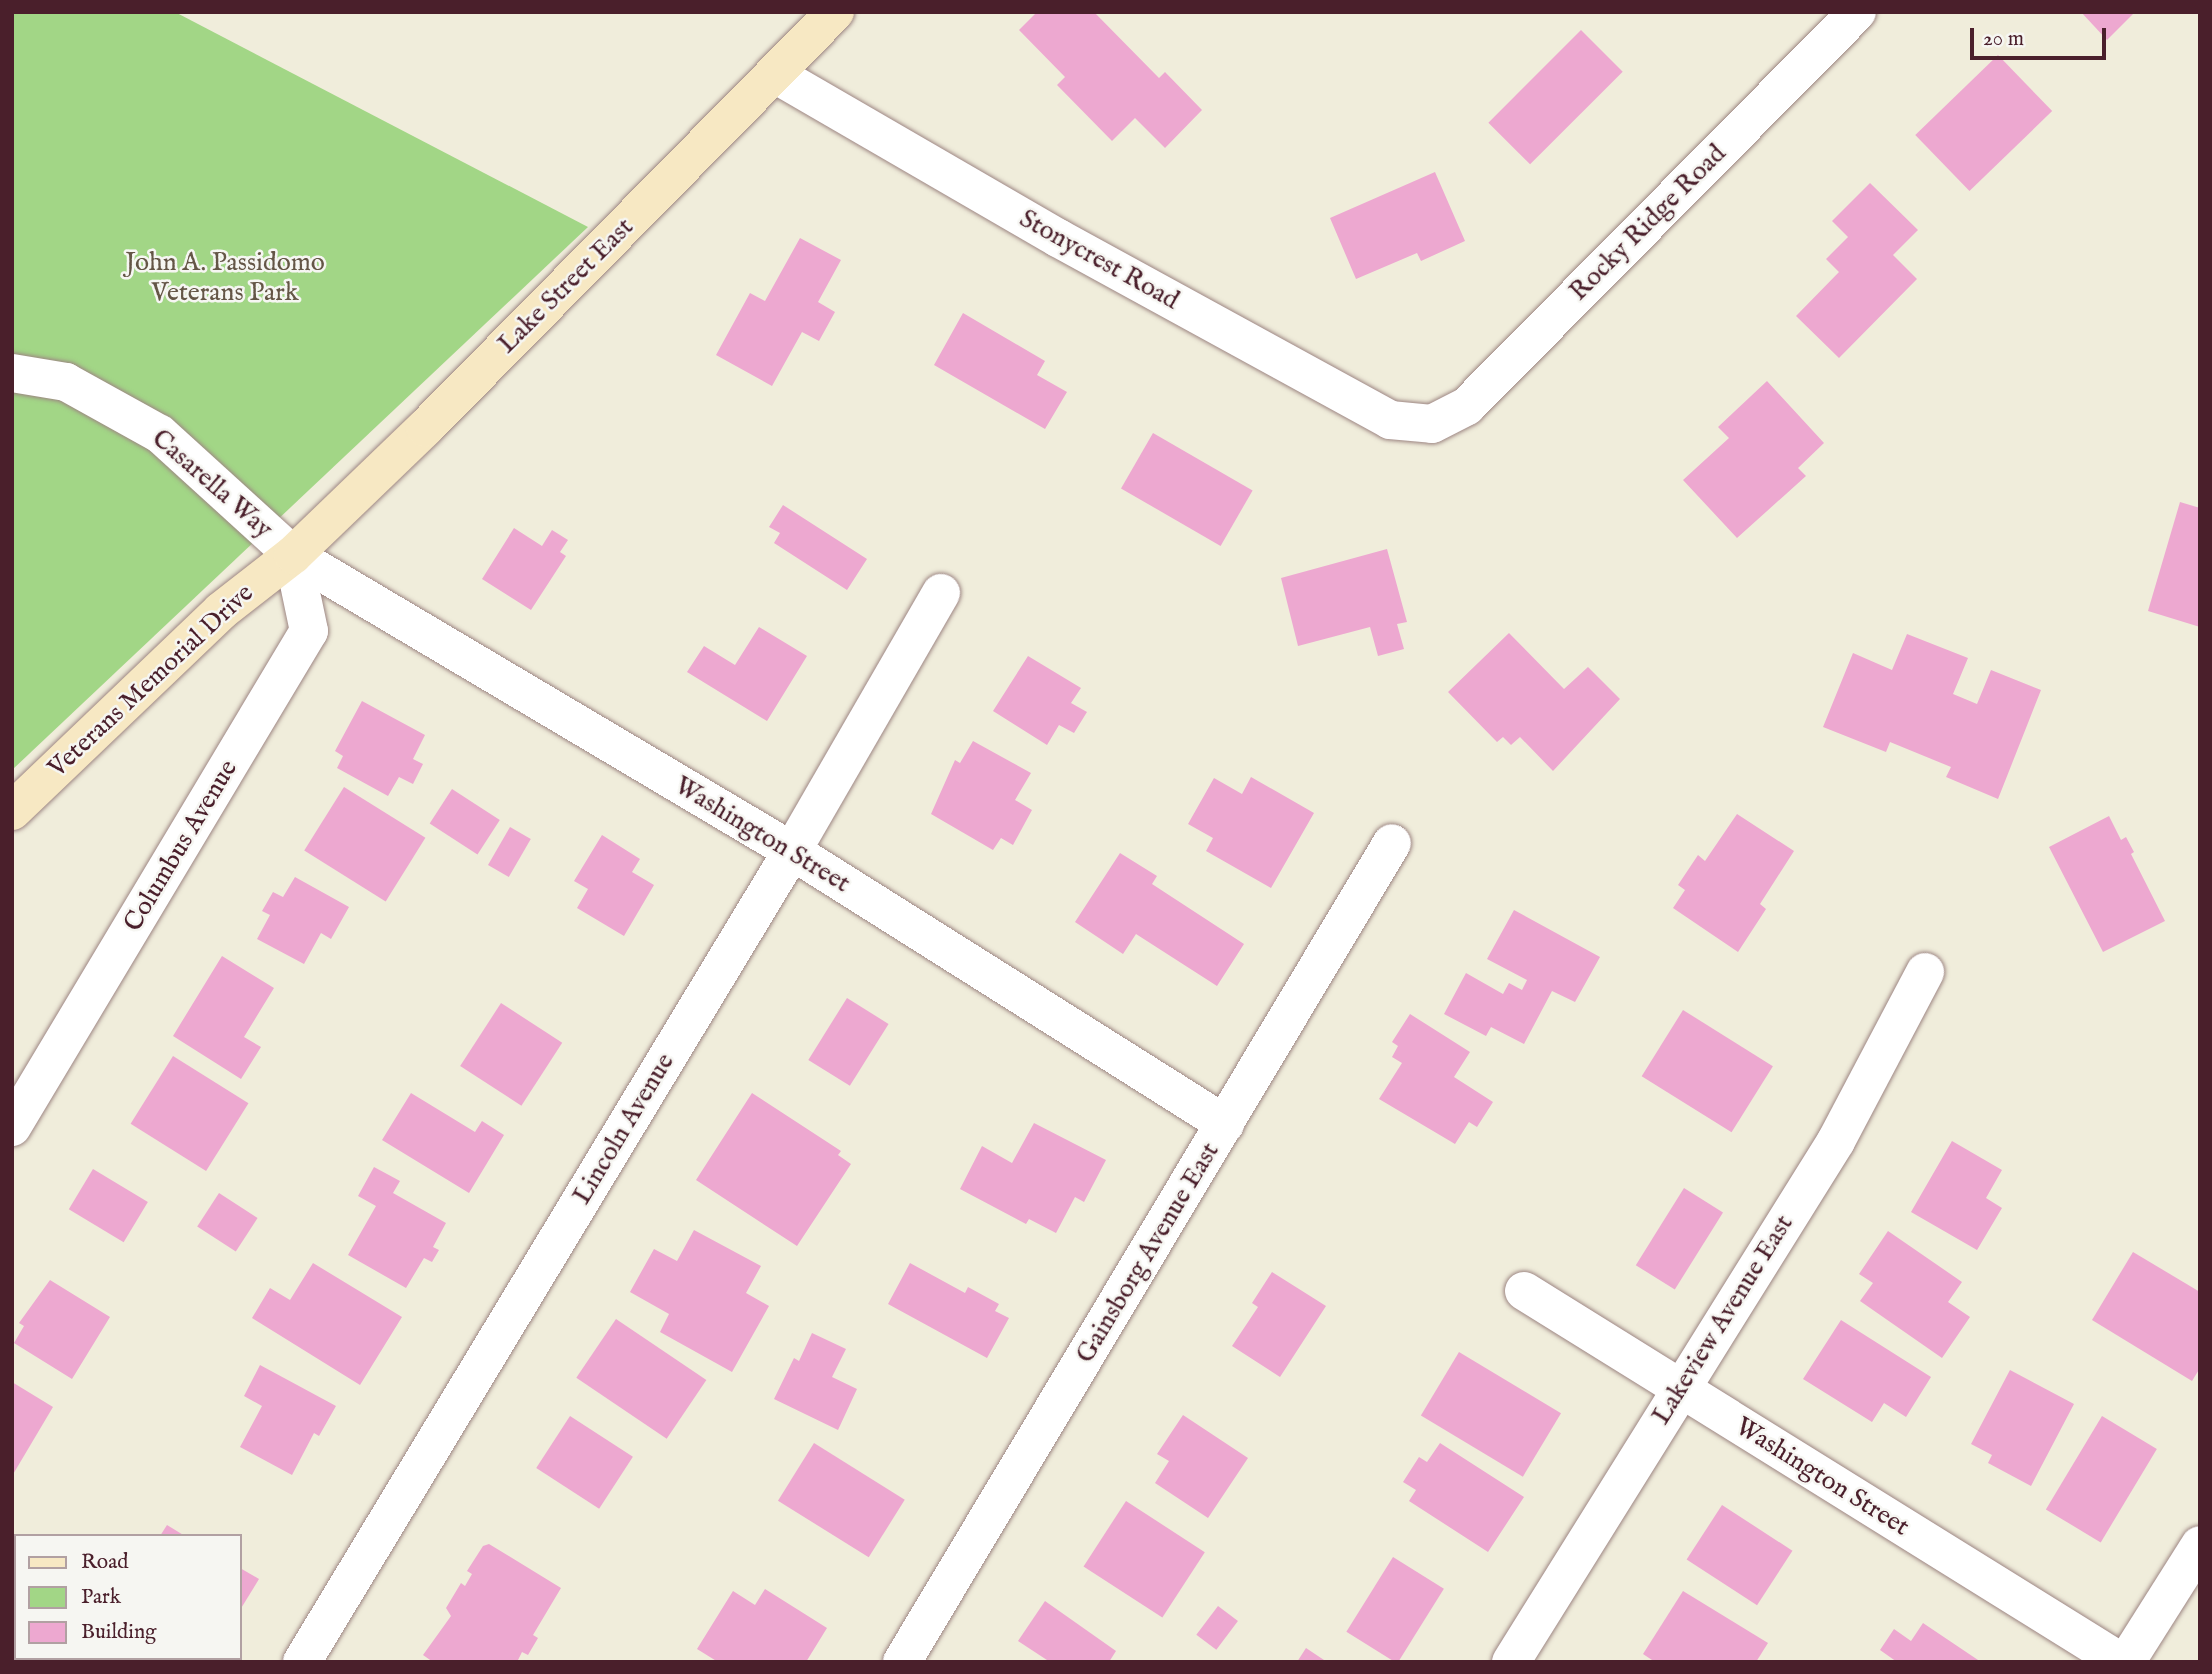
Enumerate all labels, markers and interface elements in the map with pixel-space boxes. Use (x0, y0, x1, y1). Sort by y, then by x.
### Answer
scale bar (1974, 14, 2110, 58)
text: 20 m (1983, 26, 2024, 53)
street label: Rocky Ridge Road (1563, 138, 1733, 308)
street label: Stonycrest Road (1014, 203, 1184, 317)
street label: Lake Street East (492, 212, 640, 360)
park label: John A. Passidomo Veterans Park (125, 247, 325, 308)
street label: Casarella Way (145, 423, 279, 545)
street label: Veterans Memorial Drive (42, 578, 260, 784)
street label: Columbus Avenue (118, 755, 244, 937)
street label: Washington Street (669, 770, 855, 900)
street label: Lincoln Avenue (567, 1048, 681, 1210)
street label: Gainsborg Avenue East (1070, 1137, 1226, 1369)
street label: Lakeview Avenue East (1646, 1210, 1800, 1430)
street label: Washington Street (1729, 1411, 1915, 1543)
legend (14, 1534, 242, 1660)
text: Road (81, 1549, 128, 1576)
text: Park (81, 1584, 121, 1611)
text: Building (81, 1619, 156, 1646)

